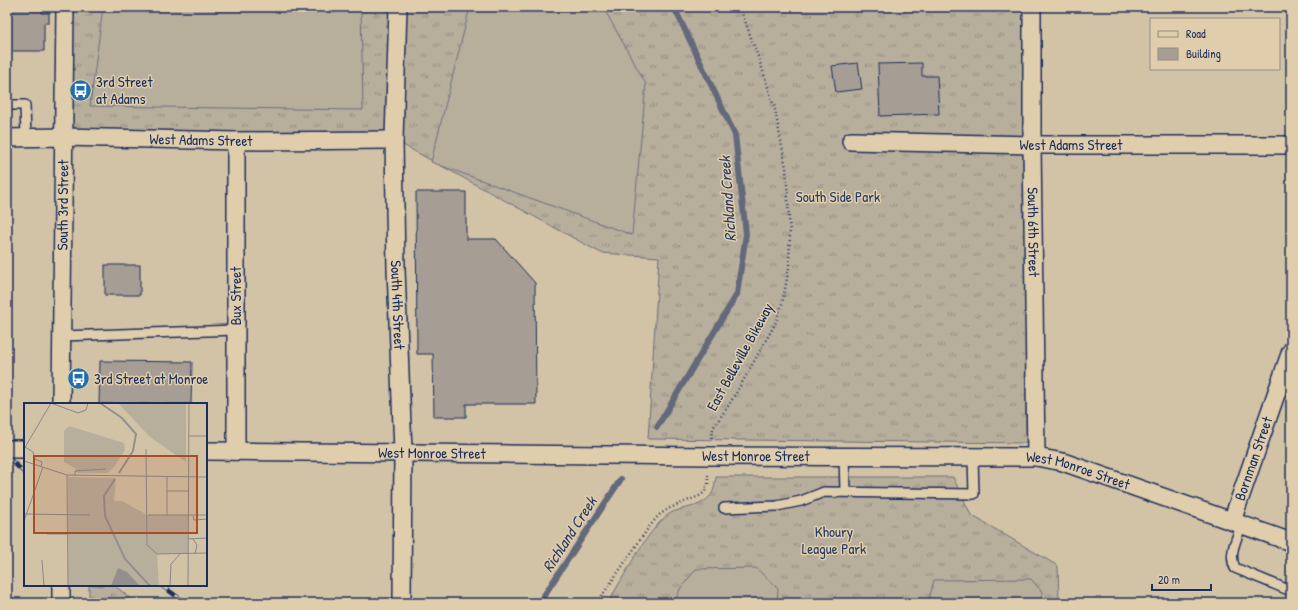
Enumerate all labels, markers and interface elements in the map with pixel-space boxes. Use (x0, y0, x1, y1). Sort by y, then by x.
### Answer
legend (1150, 18, 1280, 70)
text: Road (1186, 25, 1206, 42)
text: Building (1186, 45, 1221, 62)
place label: 3rd Street at Adams (96, 71, 154, 109)
bus stop icon: 3rd Street at Adams (67, 78, 93, 104)
street label: West Adams Street (149, 128, 253, 151)
street label: West Adams Street (1019, 134, 1123, 155)
water label: Richland Creek (713, 154, 741, 243)
street label: South 3rd Street (52, 159, 73, 250)
park label: South Side Park (796, 186, 880, 207)
street label: South 6th Street (1023, 187, 1045, 278)
street label: South 4th Street (386, 260, 410, 351)
street label: Bux Street (225, 266, 246, 325)
street label: East Belleville Bikeway (701, 299, 778, 415)
bus stop icon: 3rd Street at Monroe (65, 366, 91, 392)
place label: 3rd Street at Monroe (94, 368, 208, 389)
inset map (24, 403, 207, 586)
street label: Bornman Street (1229, 413, 1278, 503)
street label: West Monroe Street (378, 442, 487, 464)
street label: West Monroe Street (702, 445, 811, 466)
street label: West Monroe Street (1026, 446, 1134, 495)
water label: Richland Creek (536, 491, 602, 576)
park label: Khoury League Park (802, 521, 866, 559)
scale bar (1152, 566, 1211, 592)
text: 20 m (1158, 571, 1180, 588)

